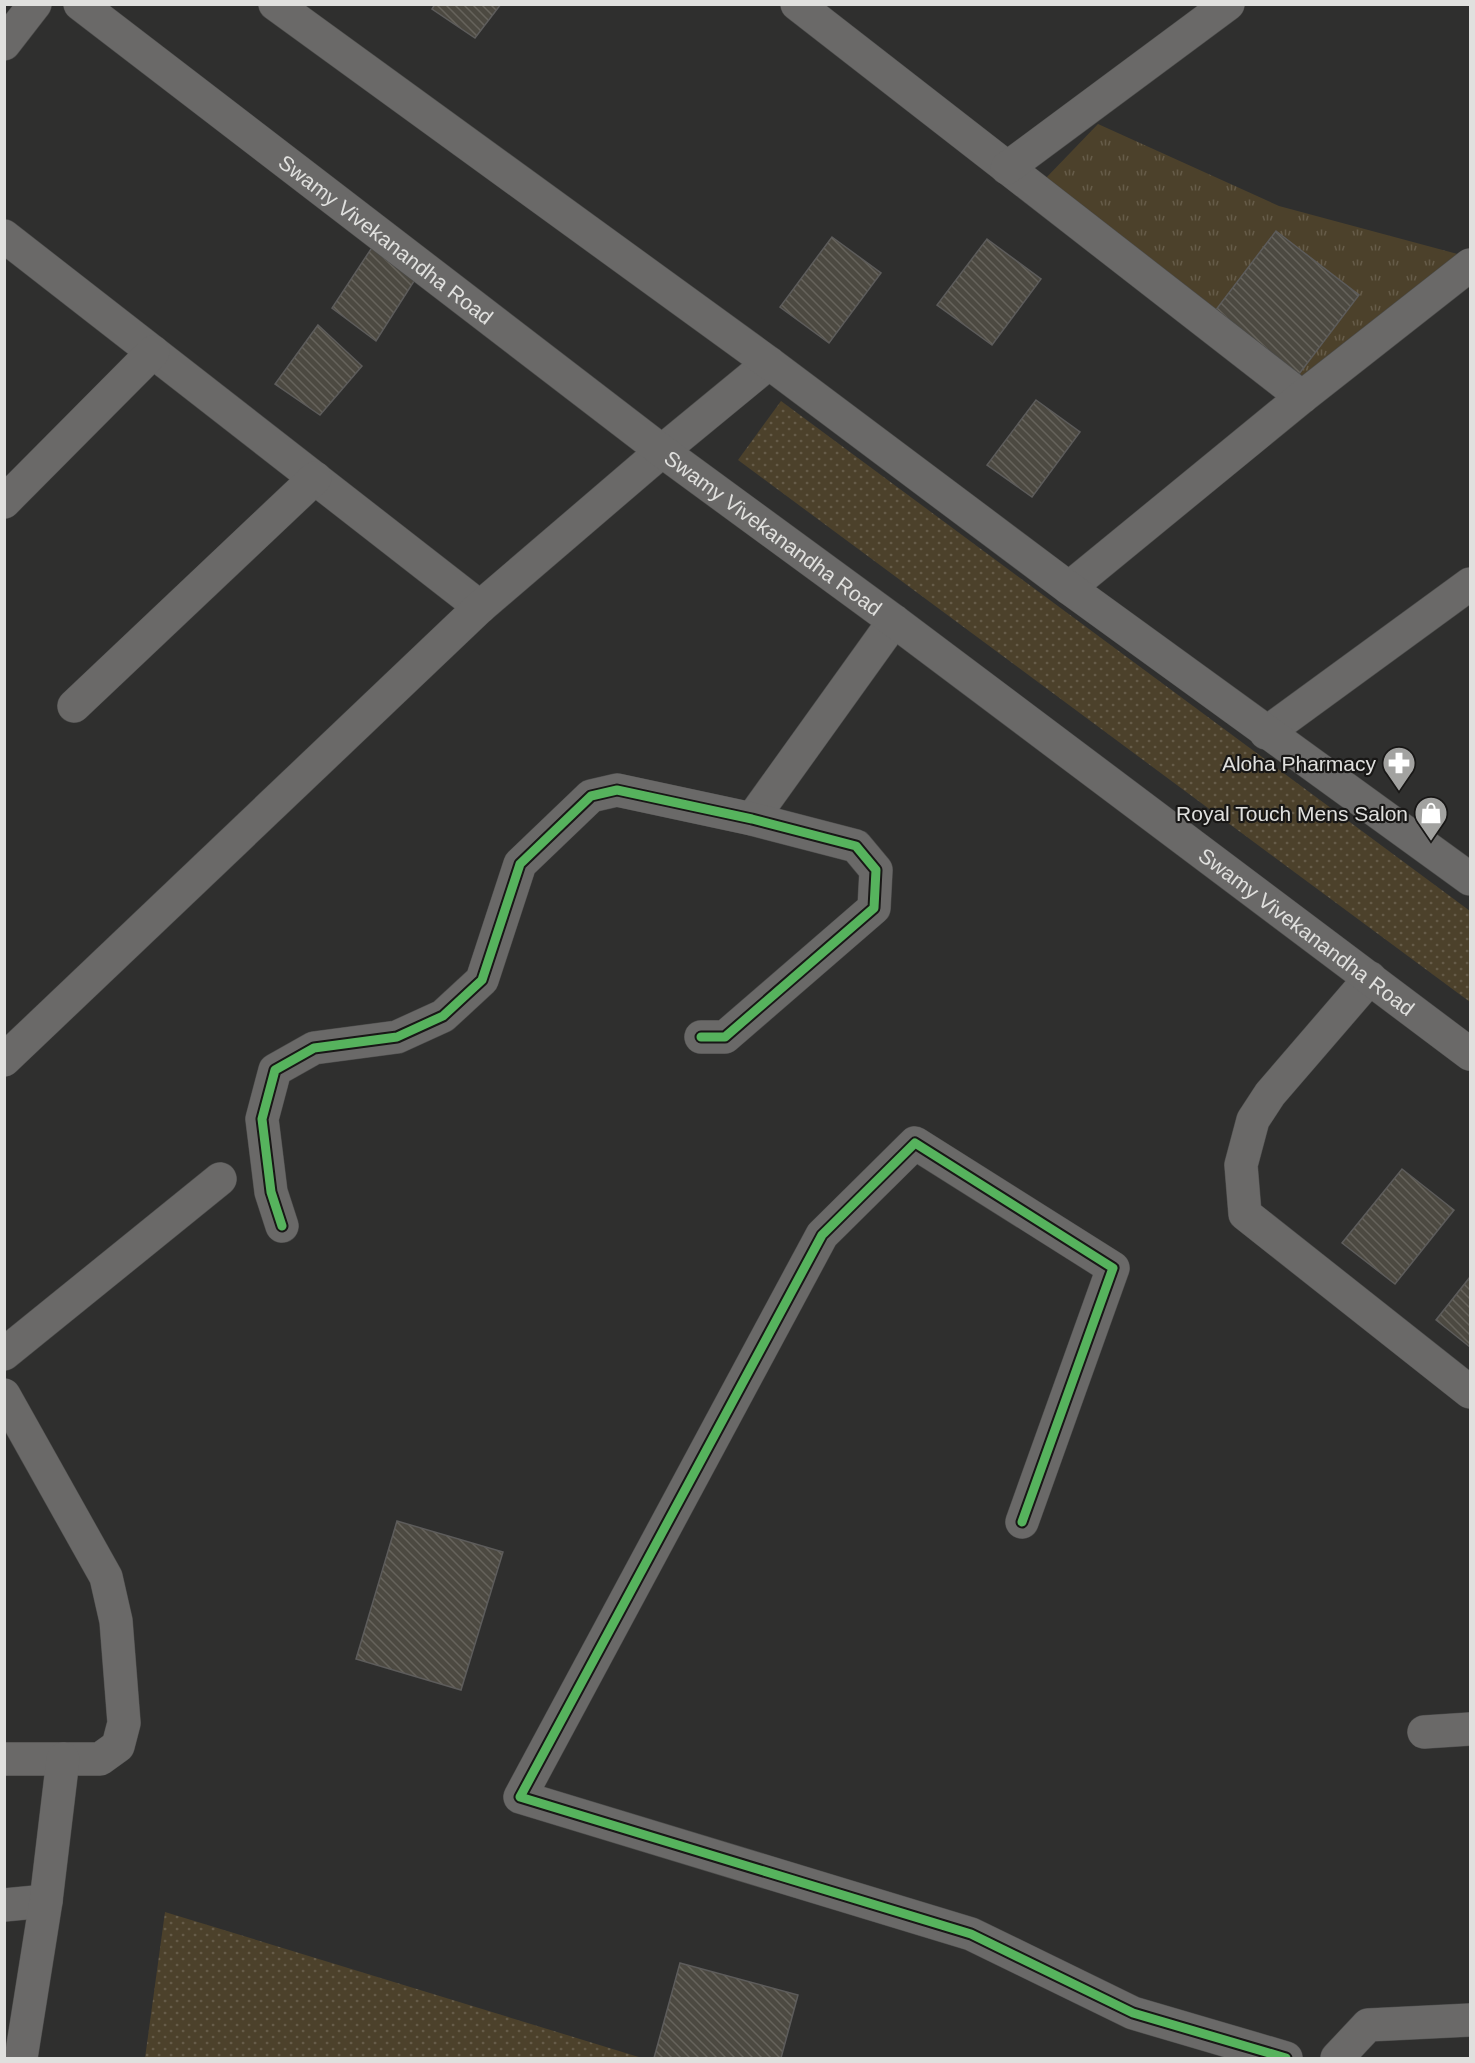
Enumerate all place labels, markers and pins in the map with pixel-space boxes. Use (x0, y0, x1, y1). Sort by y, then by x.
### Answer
pharmacy icon: Aloha Pharmacy (1381, 745, 1417, 792)
place label: Aloha Pharmacy (1222, 752, 1376, 775)
shop icon: Royal Touch Mens Salon (1413, 795, 1449, 842)
place label: Royal Touch Mens Salon (1176, 802, 1408, 825)

